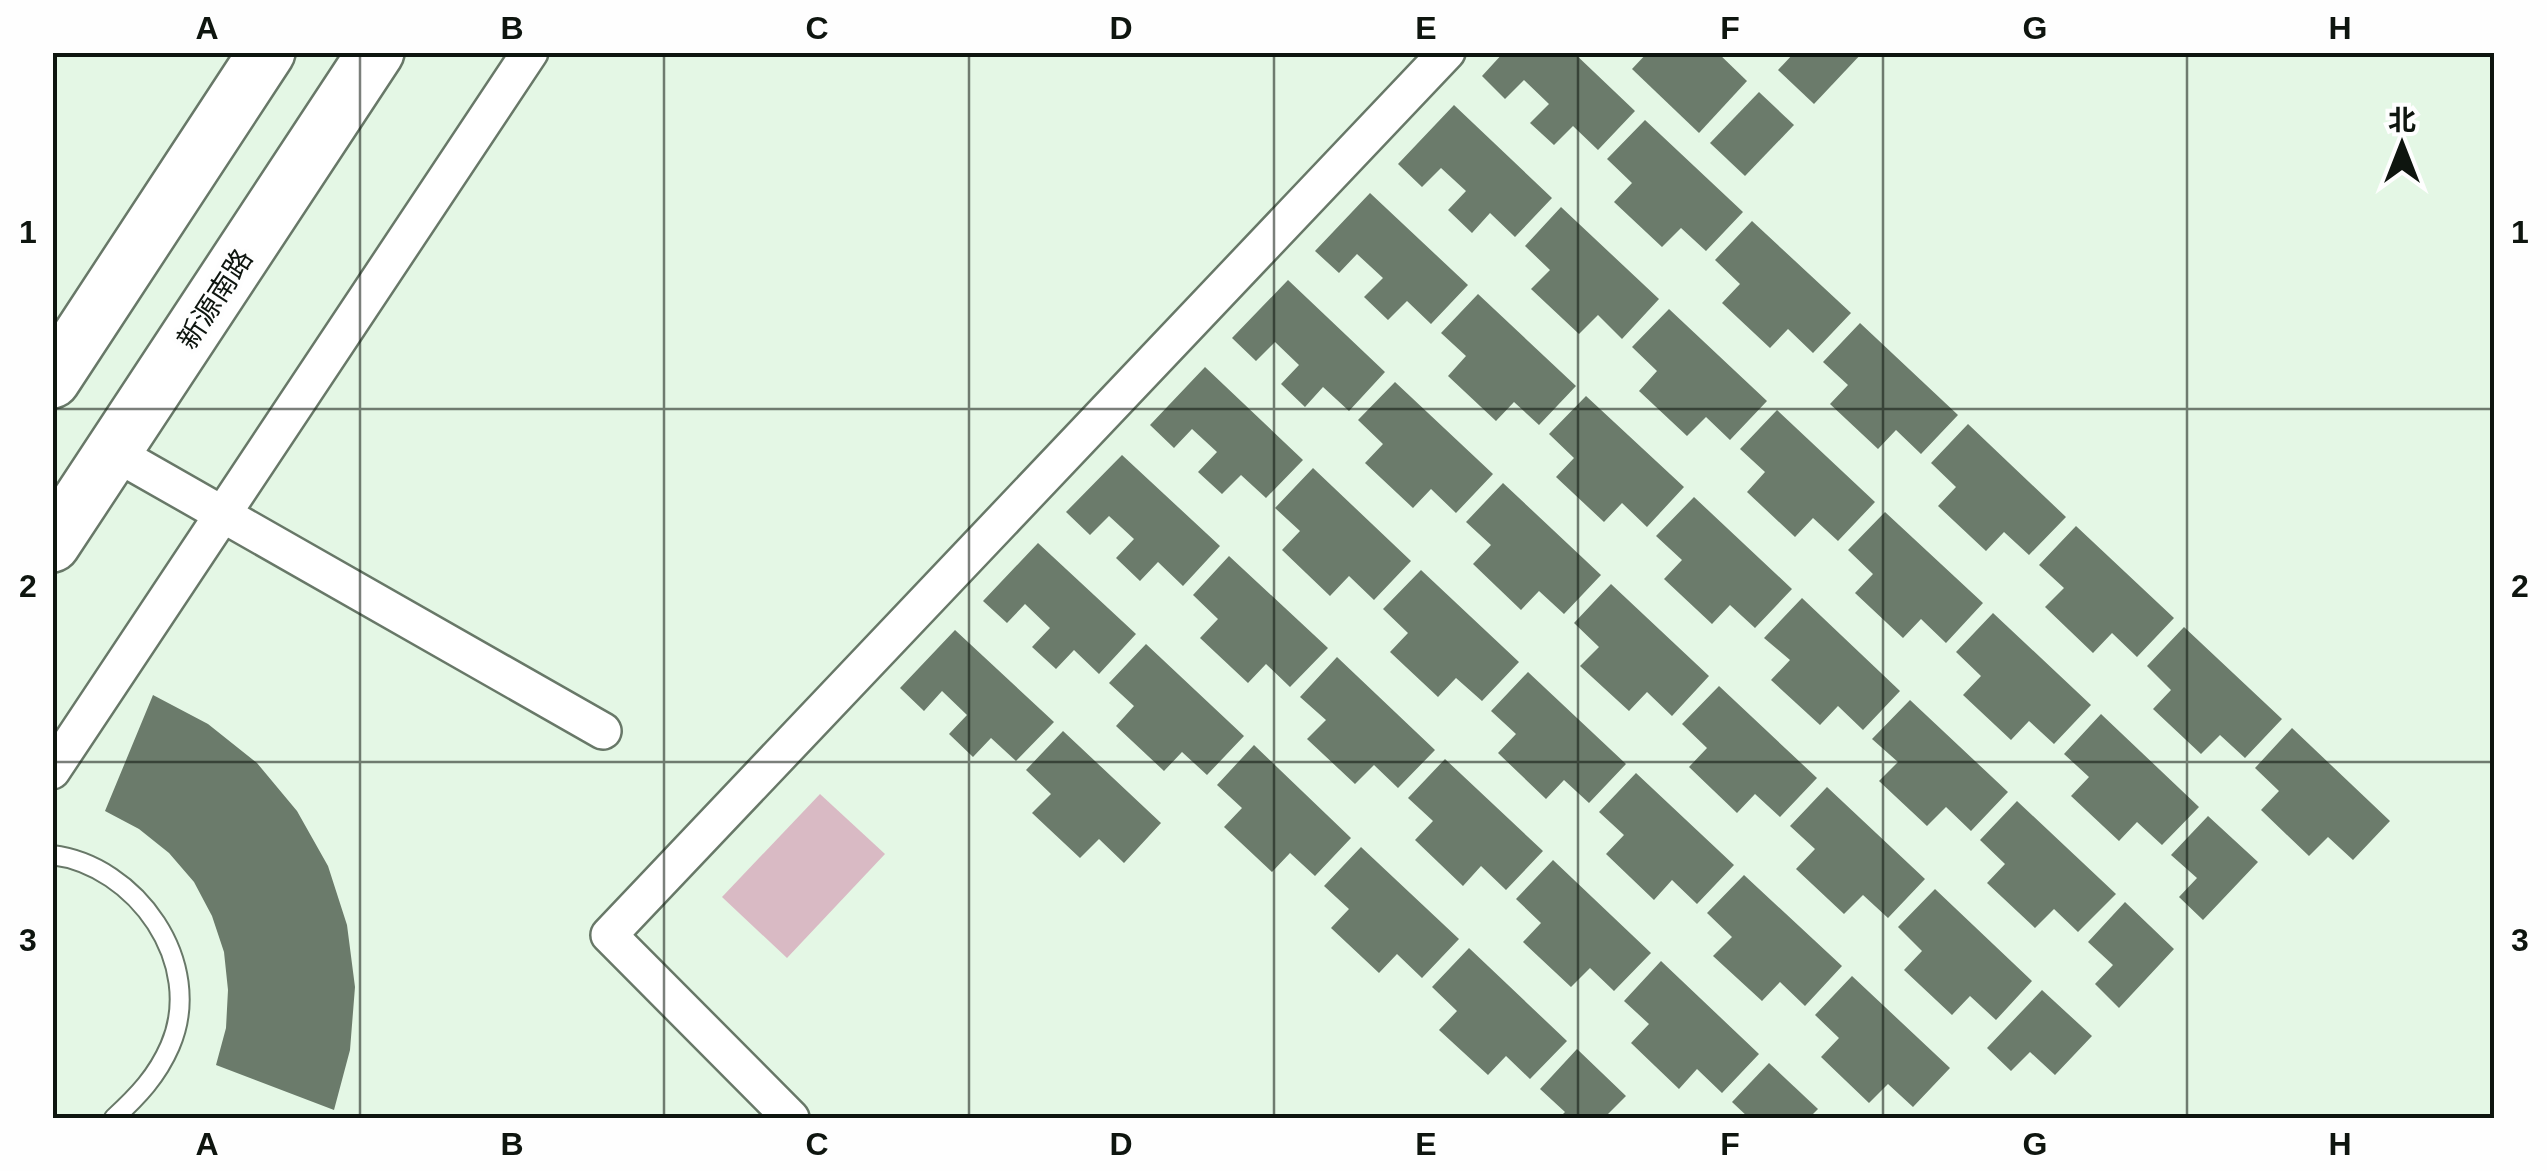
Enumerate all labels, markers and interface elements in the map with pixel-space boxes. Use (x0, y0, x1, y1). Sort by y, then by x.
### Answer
text: A (195, 10, 219, 46)
text: B (500, 10, 524, 46)
text: C (805, 10, 829, 46)
text: D (1109, 10, 1133, 46)
text: E (1415, 10, 1437, 46)
text: F (1720, 10, 1740, 46)
text: G (2023, 10, 2047, 46)
text: H (2328, 10, 2352, 46)
north arrow (2352, 95, 2452, 195)
text: 北 (2388, 105, 2416, 136)
text: 1 (19, 214, 37, 250)
text: 1 (2511, 214, 2529, 250)
street label: 新源南路 (171, 244, 259, 354)
text: 2 (19, 568, 37, 604)
text: 2 (2511, 568, 2529, 604)
text: 3 (19, 922, 37, 958)
text: 3 (2511, 922, 2529, 958)
text: A (195, 1126, 219, 1162)
text: B (500, 1126, 524, 1162)
text: C (805, 1126, 829, 1162)
text: D (1109, 1126, 1133, 1162)
text: E (1415, 1126, 1437, 1162)
text: F (1720, 1126, 1740, 1162)
text: G (2023, 1126, 2047, 1162)
text: H (2328, 1126, 2352, 1162)

